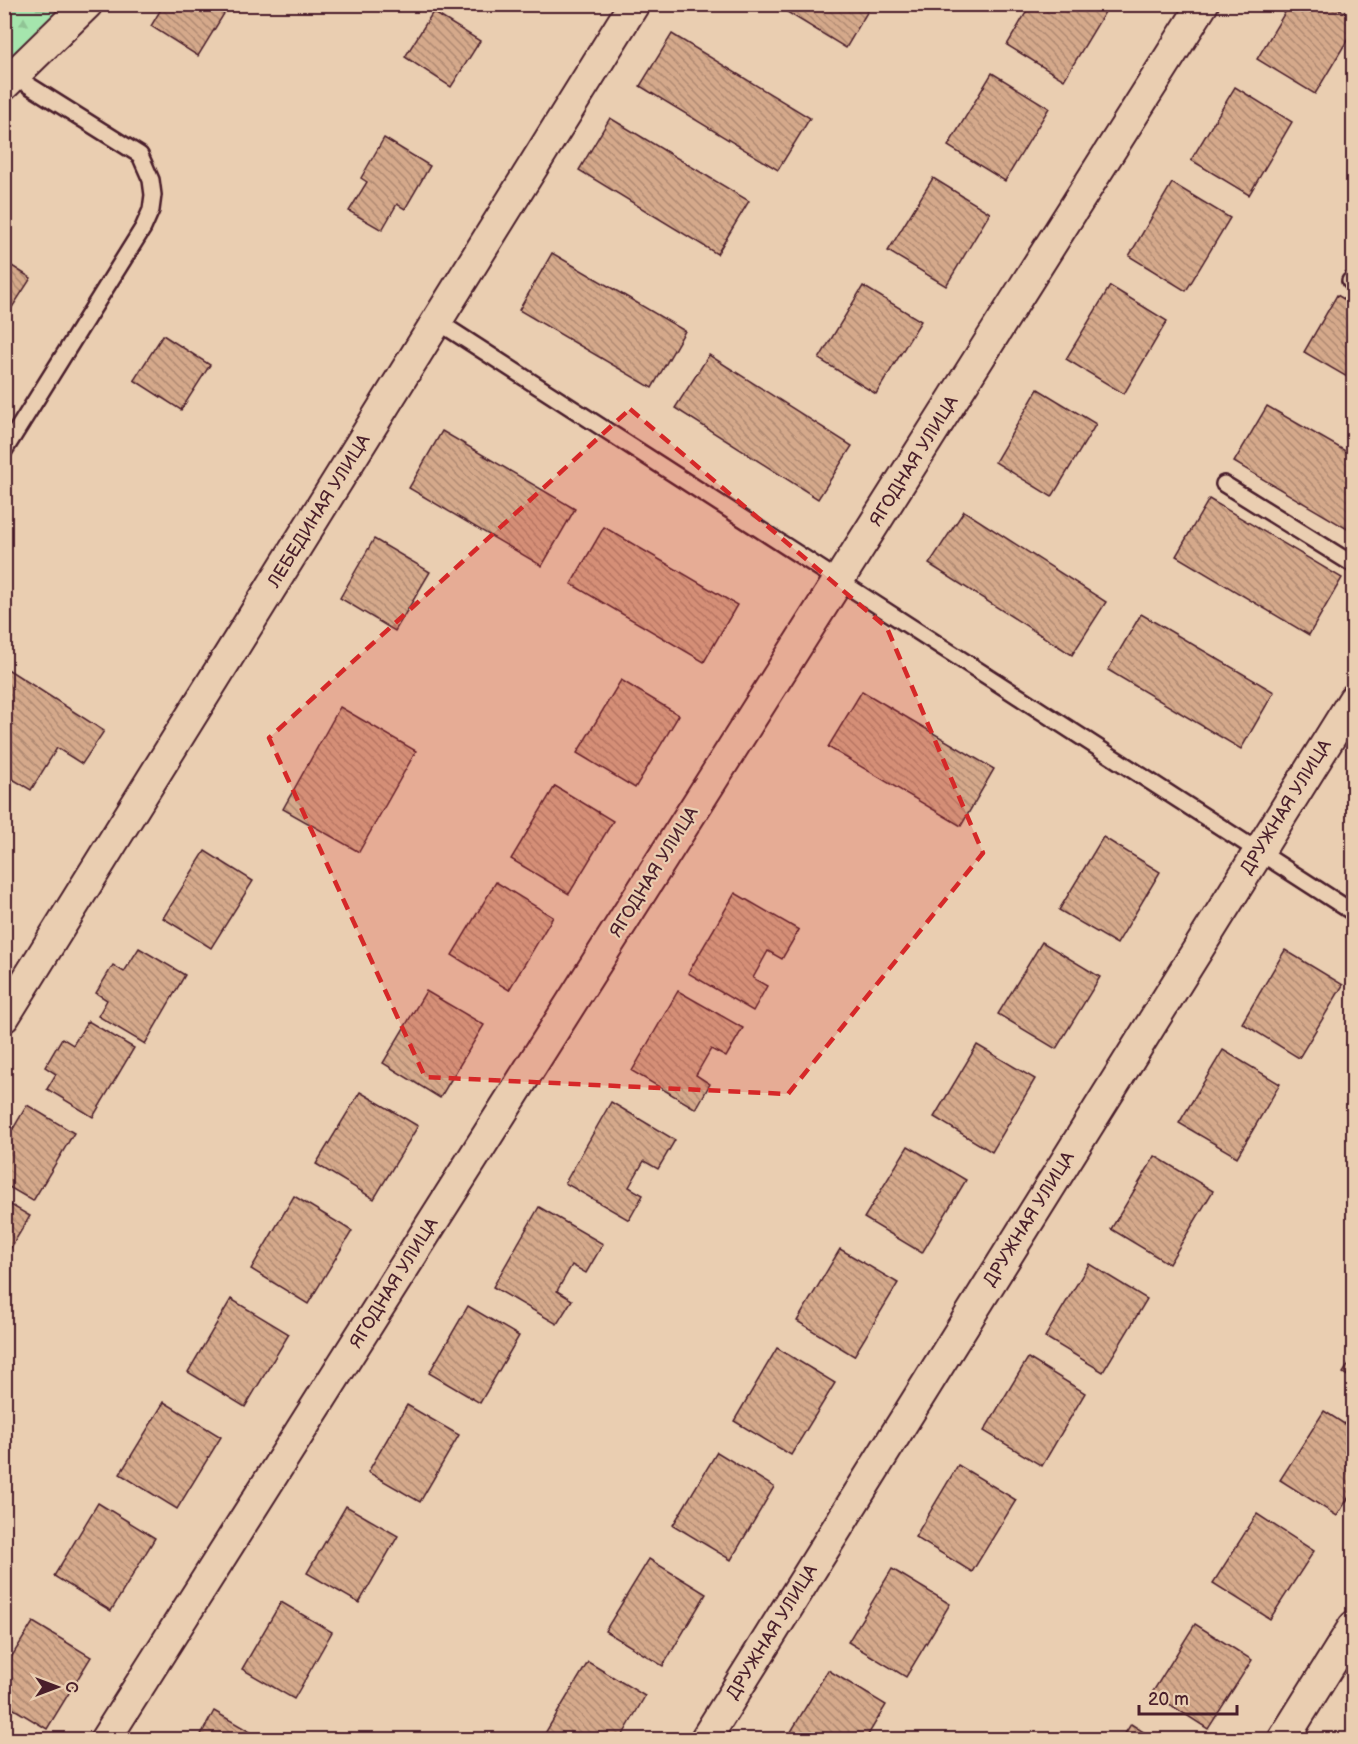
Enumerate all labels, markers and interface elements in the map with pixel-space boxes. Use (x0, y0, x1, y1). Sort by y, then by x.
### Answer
street label: ЯГОДНАЯ УЛИЦА (865, 392, 963, 530)
street label: ЛЕБЕДИНАЯ УЛИЦА (263, 431, 375, 592)
street label: ДРУЖНАЯ УЛИЦА (1236, 736, 1336, 878)
street label: ЯГОДНАЯ УЛИЦА (605, 803, 703, 941)
street label: ДРУЖНАЯ УЛИЦА (979, 1148, 1079, 1290)
street label: ЯГОДНАЯ УЛИЦА (345, 1214, 443, 1352)
street label: ДРУЖНАЯ УЛИЦА (722, 1561, 822, 1703)
north arrow (27, 1657, 87, 1717)
scale bar (1139, 1678, 1236, 1716)
text: С (61, 1681, 80, 1693)
text: 20 m (1148, 1689, 1189, 1710)

